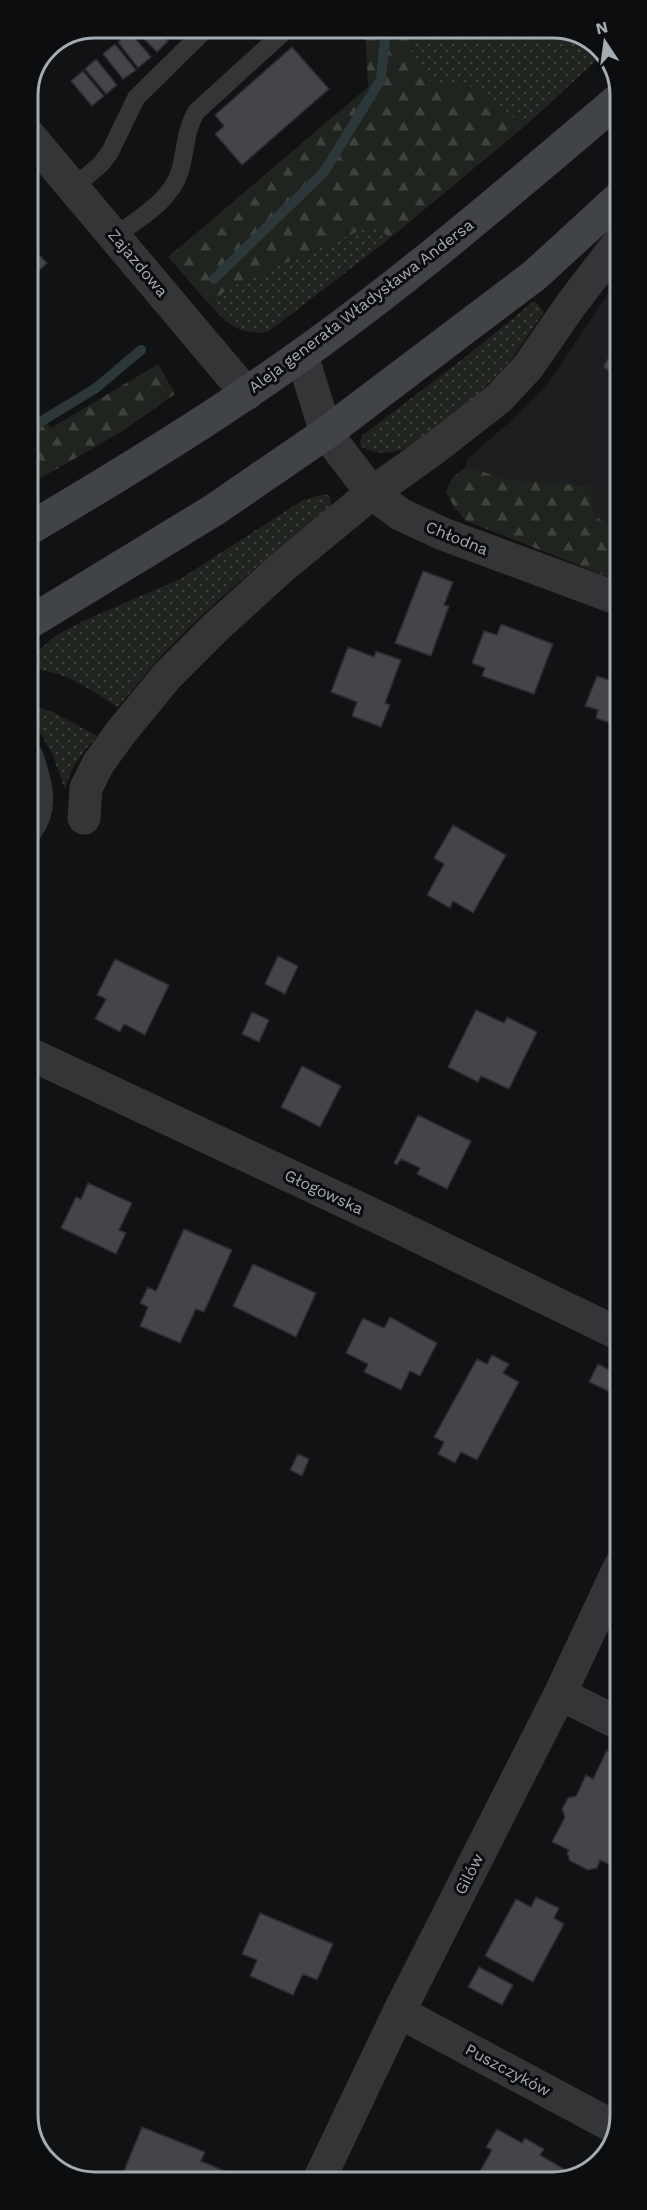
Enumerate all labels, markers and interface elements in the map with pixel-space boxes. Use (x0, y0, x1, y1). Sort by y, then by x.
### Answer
north arrow (575, 12, 635, 72)
text: N (594, 17, 610, 38)
street label: Aleja generała Władysława Andersa (245, 215, 477, 397)
street label: Zajazdowa (104, 225, 172, 301)
street label: Chłodna (423, 517, 491, 559)
street label: Głogowska (282, 1166, 366, 1218)
street label: Gilów (451, 1850, 487, 1898)
street label: Puszczyków (462, 2040, 554, 2100)

